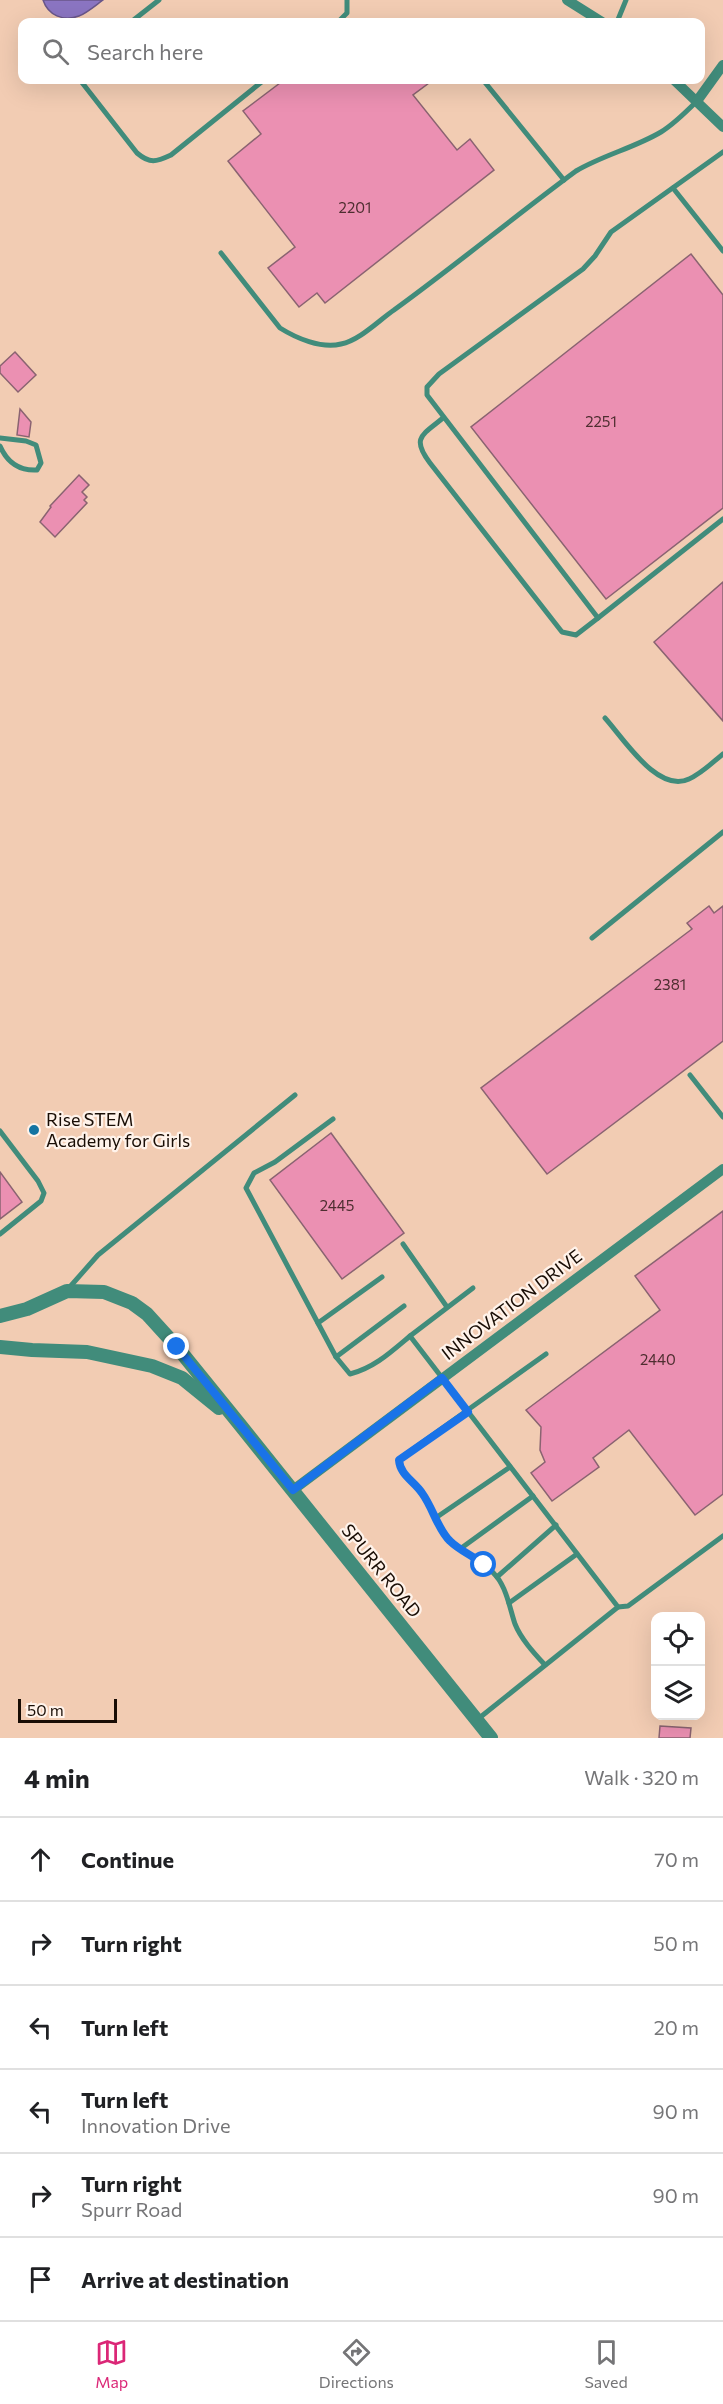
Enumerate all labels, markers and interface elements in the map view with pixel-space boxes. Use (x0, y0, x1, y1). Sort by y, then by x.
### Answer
search box (18, 18, 705, 84)
icon: search (39, 35, 72, 68)
text: Search here (87, 38, 203, 65)
house number: 2201 (339, 198, 371, 216)
house number: 2251 (585, 412, 617, 430)
house number: 2381 (654, 975, 686, 993)
place label: Rise STEM Academy for Girls (46, 1108, 190, 1151)
marker: Rise STEM Academy for Girls (27, 1123, 41, 1137)
house number: 2445 (320, 1196, 354, 1214)
street label: INNOVATION DRIVE (437, 1244, 586, 1364)
route end (163, 1333, 189, 1359)
house number: 2440 (640, 1350, 676, 1368)
street label: SPURR ROAD (337, 1519, 426, 1622)
route start (470, 1551, 496, 1577)
map controls (651, 1612, 705, 1720)
button: locate (651, 1612, 705, 1666)
button: layers (651, 1666, 705, 1720)
scale bar (18, 1696, 117, 1724)
text: 50 m (27, 1700, 64, 1719)
text: 4 min (24, 1762, 90, 1793)
text: Walk · 320 m (584, 1765, 699, 1789)
icon: ahead (24, 1843, 57, 1876)
text: Continue (81, 1846, 174, 1873)
text: 70 m (654, 1847, 699, 1871)
icon: right (24, 1927, 57, 1960)
text: Turn right (81, 1930, 182, 1957)
text: 50 m (653, 1931, 699, 1955)
icon: left (24, 2011, 57, 2044)
text: Turn left (81, 2014, 168, 2041)
text: 20 m (654, 2015, 699, 2039)
text: Turn left (81, 2086, 168, 2113)
icon: left (24, 2095, 57, 2128)
text: 90 m (653, 2099, 699, 2123)
text: Innovation Drive (81, 2113, 231, 2137)
text: Turn right (81, 2170, 182, 2197)
icon: right (24, 2179, 57, 2212)
text: 90 m (653, 2183, 699, 2207)
text: Spurr Road (81, 2197, 182, 2221)
icon: arrive (24, 2263, 57, 2296)
text: Arrive at destination (81, 2266, 289, 2293)
tab: Map (95, 2336, 128, 2391)
tab: Directions (319, 2336, 394, 2391)
tab: Saved (584, 2336, 628, 2391)

